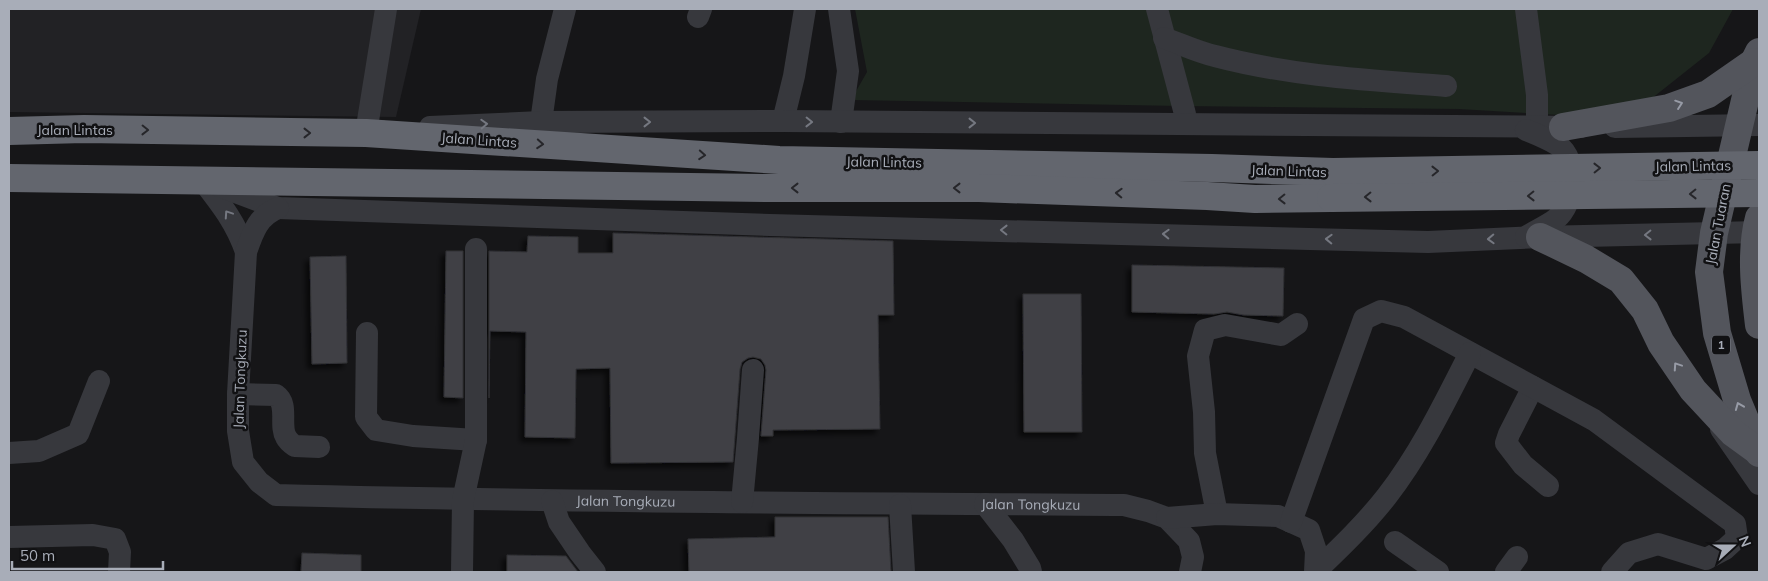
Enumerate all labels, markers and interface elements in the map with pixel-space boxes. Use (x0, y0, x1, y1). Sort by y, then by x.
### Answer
one-way arrow (1675, 100, 1683, 110)
one-way arrow (643, 117, 651, 127)
one-way arrow (806, 117, 813, 127)
one-way arrow (968, 118, 976, 128)
one-way arrow (480, 119, 488, 130)
street label: Jalan Lintas (37, 121, 113, 139)
one-way arrow (141, 125, 149, 136)
one-way arrow (304, 128, 312, 138)
street label: Jalan Lintas (440, 128, 518, 152)
one-way arrow (536, 139, 544, 150)
one-way arrow (698, 150, 706, 161)
street label: Jalan Lintas (846, 152, 922, 172)
street label: Jalan Lintas (1655, 156, 1731, 176)
street label: Jalan Lintas (1251, 161, 1327, 181)
one-way arrow (1594, 163, 1601, 173)
one-way arrow (1431, 166, 1439, 176)
street label: Jalan Tuaran (1701, 182, 1735, 266)
one-way arrow (790, 183, 798, 193)
one-way arrow (953, 183, 960, 193)
one-way arrow (1115, 188, 1123, 199)
one-way arrow (1689, 189, 1696, 199)
one-way arrow (1526, 191, 1534, 201)
one-way arrow (1364, 192, 1372, 202)
one-way arrow (1278, 194, 1286, 204)
one-way arrow (225, 211, 234, 220)
one-way arrow (1000, 225, 1008, 235)
one-way arrow (1162, 229, 1170, 239)
one-way arrow (1643, 229, 1651, 240)
one-way arrow (1324, 234, 1332, 244)
one-way arrow (1487, 234, 1495, 245)
street label: Jalan Tongkuzu (229, 329, 251, 429)
road number: 1 (1712, 336, 1730, 354)
one-way arrow (1674, 362, 1683, 372)
one-way arrow (1735, 402, 1746, 411)
street label: Jalan Tongkuzu (576, 491, 676, 511)
street label: Jalan Tongkuzu (981, 495, 1080, 514)
north arrow (1708, 521, 1758, 571)
text: N (1735, 533, 1755, 550)
scale bar (12, 538, 164, 570)
text: 50 m (20, 546, 55, 565)

